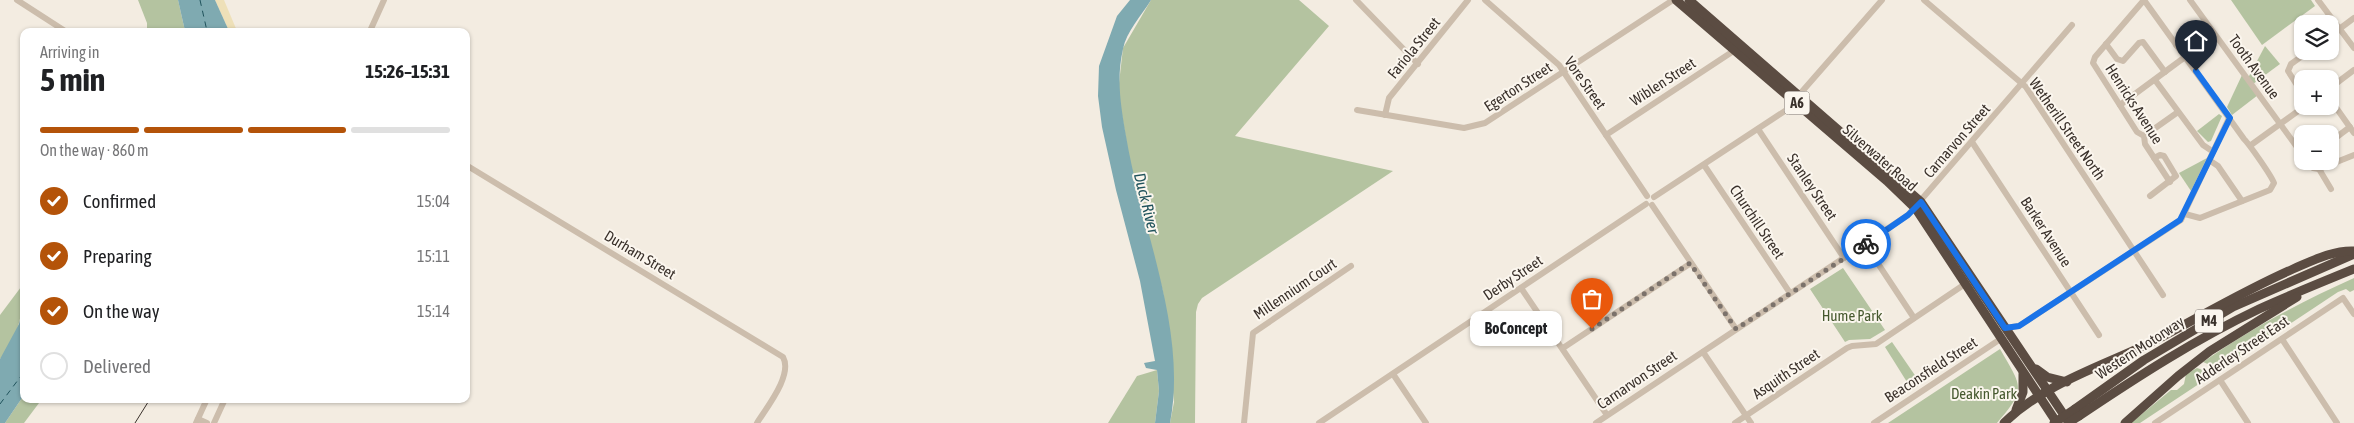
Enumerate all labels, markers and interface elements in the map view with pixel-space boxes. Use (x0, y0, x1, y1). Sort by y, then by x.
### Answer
street label: Fariola Street (1384, 14, 1443, 82)
map controls (2294, 15, 2339, 170)
button: layers (2294, 15, 2339, 60)
pin (2175, 20, 2217, 71)
icon: home (2182, 27, 2210, 55)
street label: Tooth Avenue (2225, 31, 2283, 102)
text: Arriving in (40, 43, 100, 61)
street label: Vore Street (1561, 53, 1610, 112)
street label: Wiblen Street (1627, 54, 1699, 109)
street label: Egerton Street (1481, 58, 1555, 115)
text: 15:26–15:31 (365, 60, 450, 82)
text: 5 min (40, 61, 105, 98)
street label: Henricks Avenue (2102, 61, 2167, 147)
button: + (2294, 70, 2339, 115)
street label: Wetherill Street North (2026, 75, 2109, 183)
road number: A6 (1784, 92, 1810, 115)
street label: Carnarvon Street (1920, 100, 1993, 181)
street label: Silverwater Road (1840, 121, 1921, 194)
button: − (2294, 125, 2339, 170)
text: On the way · 860 m (40, 141, 149, 159)
street label: Stanley Street (1784, 150, 1841, 223)
water label: Duck River (1131, 171, 1164, 236)
street label: Churchill Street (1727, 182, 1788, 262)
icon: check (40, 187, 68, 215)
text: Confirmed (83, 190, 156, 212)
text: 15:04 (417, 192, 450, 210)
street label: Barker Avenue (2018, 194, 2075, 270)
courier (1841, 219, 1891, 269)
street label: Durham Street (602, 227, 679, 282)
icon: bike (1852, 230, 1880, 258)
icon: check (40, 242, 68, 270)
text: Preparing (83, 245, 152, 267)
text: 15:11 (417, 247, 450, 265)
street label: Derby Street (1480, 252, 1546, 304)
street label: Millennium Court (1250, 255, 1339, 322)
pin (1571, 278, 1613, 329)
icon: bag (1578, 285, 1606, 313)
icon: check (40, 297, 68, 325)
text: On the way (83, 300, 160, 322)
text: 15:14 (417, 302, 450, 320)
park label: Hume Park (1822, 307, 1883, 324)
road number: M4 (2195, 310, 2223, 332)
callout: BoConcept (1470, 312, 1562, 346)
street label: Adderley Street East (2192, 312, 2292, 387)
street label: Western Motorway (2092, 313, 2187, 382)
text: BoConcept (1485, 319, 1547, 337)
street label: Beaconsfield Street (1881, 333, 1980, 406)
street label: Asquith Street (1749, 345, 1822, 402)
street label: Carnarvon Street (1594, 347, 1680, 412)
text: Delivered (83, 355, 151, 377)
park label: Deakin Park (1951, 385, 2017, 402)

